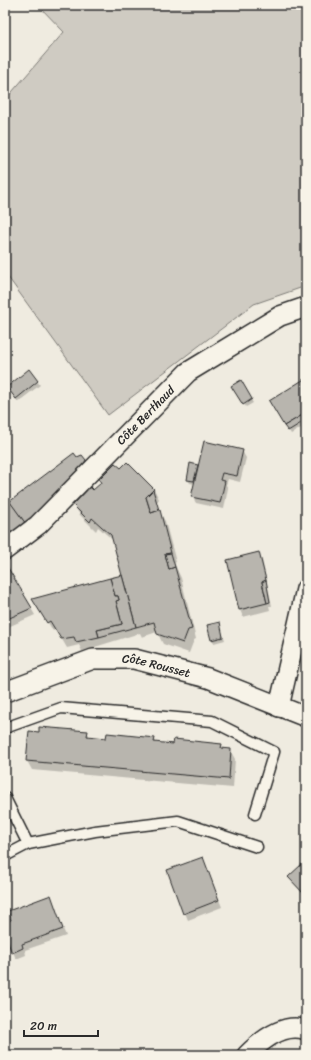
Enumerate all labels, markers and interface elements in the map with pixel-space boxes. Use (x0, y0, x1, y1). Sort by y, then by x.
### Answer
street label: Côte Berthaud (111, 380, 181, 450)
street label: Côte Rousset (122, 648, 193, 684)
scale bar (24, 1012, 98, 1038)
text: 20 m (30, 1015, 57, 1037)

